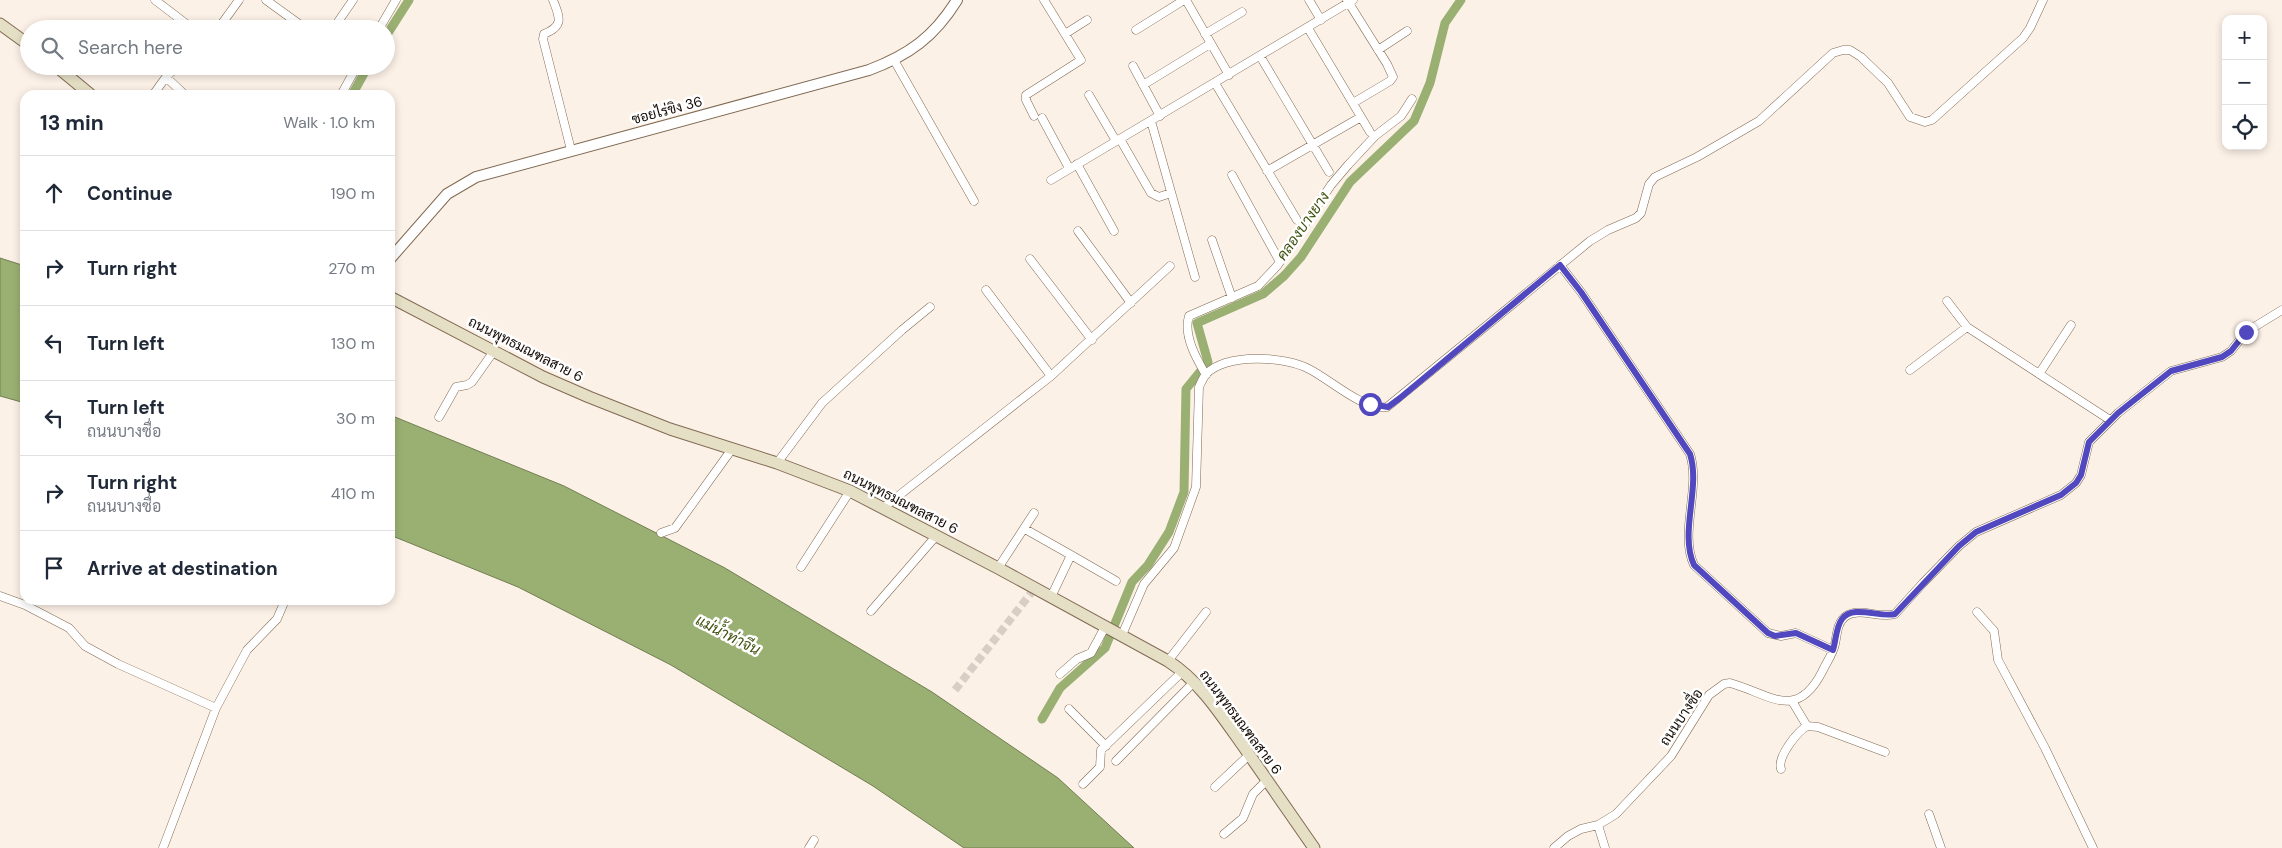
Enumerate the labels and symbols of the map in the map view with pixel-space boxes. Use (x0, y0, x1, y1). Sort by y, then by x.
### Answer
street label: ซอยไร่ขิง 36 (630, 92, 704, 128)
water label: คลองบางยาง (1272, 187, 1334, 264)
street label: ถนนพุทธมณฑลสาย 6 (465, 312, 586, 387)
route end (2235, 321, 2258, 344)
route start (1359, 393, 1382, 416)
street label: ถนนพุทธมณฑลสาย 6 (840, 464, 961, 539)
water label: แม่น้ำท่าจีน (692, 608, 765, 660)
street label: ถนนพุทธมณฑลสาย 6 (1195, 666, 1286, 779)
street label: ถนนบางซื่อ (1653, 683, 1707, 749)

